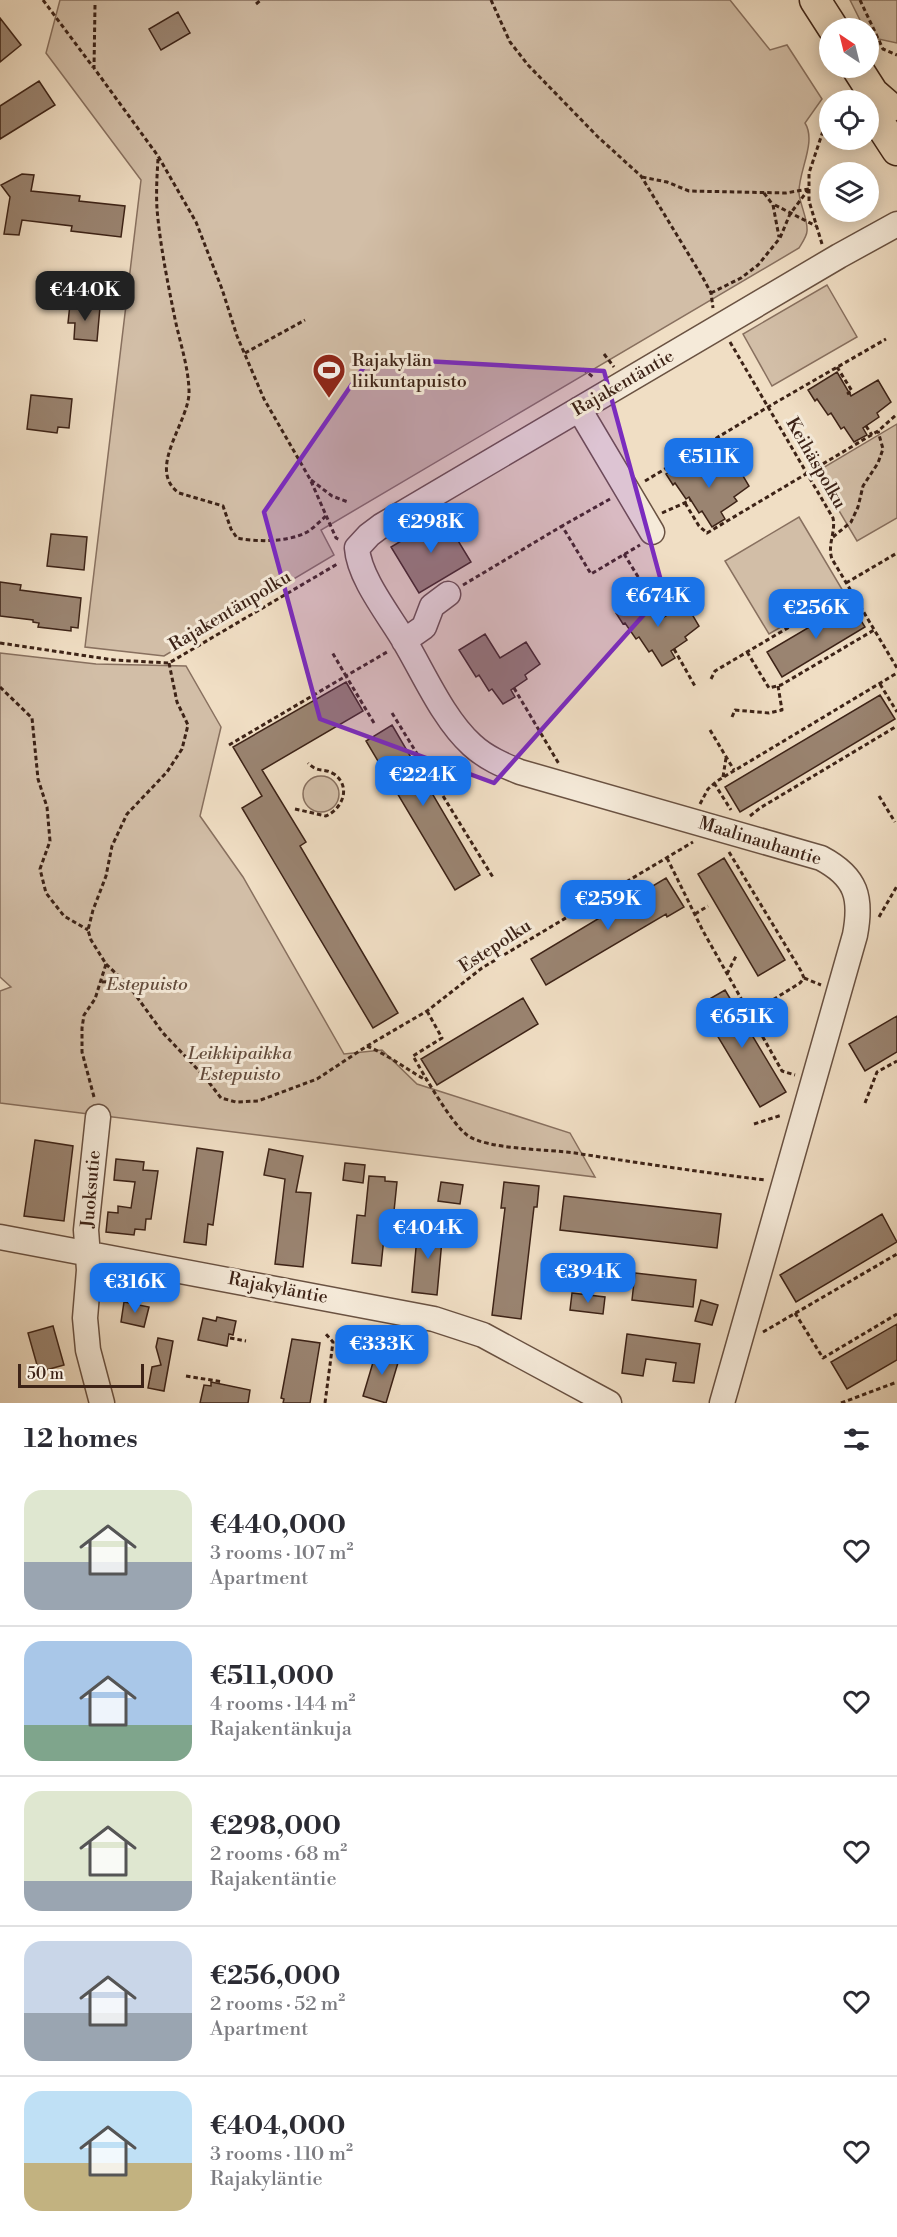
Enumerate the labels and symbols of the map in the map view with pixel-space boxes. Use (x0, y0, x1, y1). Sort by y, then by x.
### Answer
north arrow (819, 18, 879, 78)
pin: €440K (43, 271, 127, 322)
street label: Rajakentäntie (568, 345, 678, 421)
place label: Rajakylän liikuntapuisto (352, 349, 467, 393)
sports icon: Rajakylän liikuntapuisto (311, 352, 347, 399)
street label: Keihäspolku (781, 413, 852, 513)
pin: €511K (667, 438, 751, 489)
pin: €298K (389, 503, 473, 554)
street label: Rajakentänpolku (165, 565, 296, 657)
pin: €674K (616, 577, 700, 628)
pin: €256K (774, 589, 858, 640)
pin: €224K (381, 756, 465, 807)
street label: Maalinauhantie (696, 811, 824, 871)
pin: €259K (566, 880, 650, 931)
street label: Estepolku (454, 914, 536, 978)
park label: Estepuisto (105, 973, 188, 996)
pin: €651K (700, 998, 784, 1049)
park label: Leikkipaikka Estepuisto (187, 1042, 293, 1086)
street label: Juoksutie (76, 1149, 106, 1230)
pin: €404K (386, 1209, 470, 1260)
pin: €394K (546, 1253, 630, 1304)
pin: €316K (93, 1263, 177, 1314)
street label: Rajakyläntie (226, 1267, 330, 1309)
pin: €333K (340, 1325, 424, 1376)
scale bar (18, 1361, 144, 1388)

